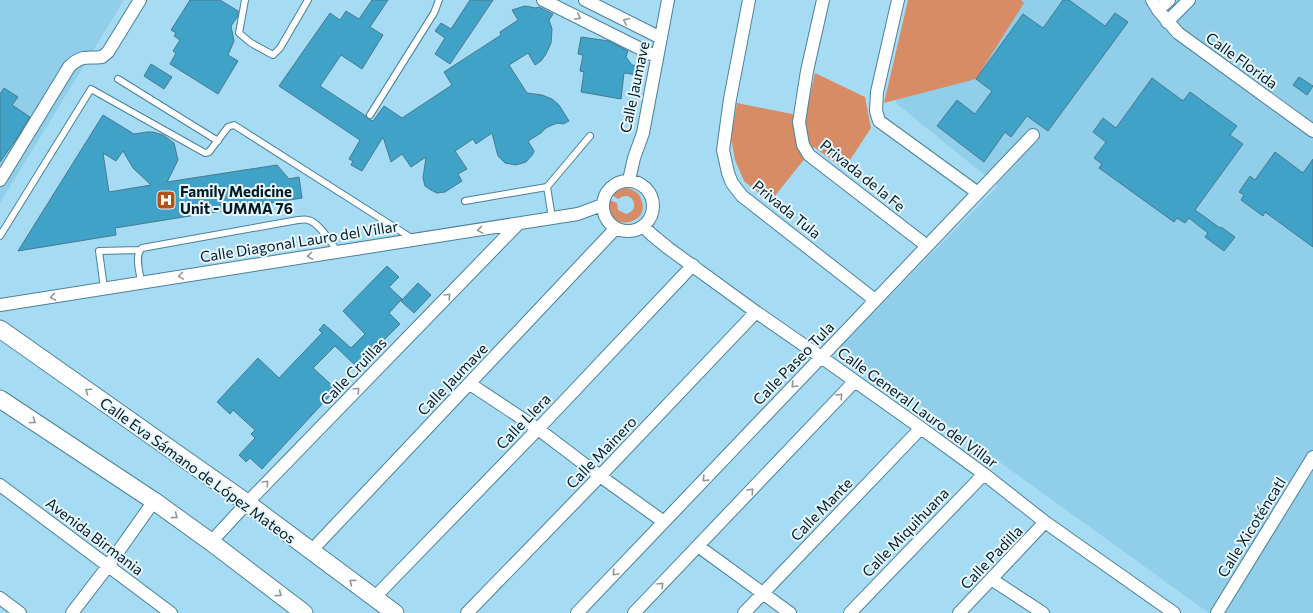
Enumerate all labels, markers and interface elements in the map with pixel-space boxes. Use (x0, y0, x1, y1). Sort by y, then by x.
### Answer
one-way arrow (573, 12, 581, 20)
one-way arrow (623, 18, 630, 25)
street label: Calle Florida (1203, 28, 1281, 92)
street label: Calle Jaumave (616, 39, 653, 134)
street label: Privada de la Fe (817, 135, 909, 215)
street label: Privada Tula (749, 176, 825, 242)
place label: Family Medicine Unit - UMMA 76 (180, 182, 293, 217)
hospital icon: Family Medicine Unit - UMMA 76 (155, 189, 177, 211)
street label: Calle Diagonal Lauro del Villar (199, 216, 399, 266)
one-way arrow (477, 225, 483, 233)
one-way arrow (307, 251, 313, 260)
one-way arrow (178, 271, 185, 280)
one-way arrow (50, 292, 56, 300)
one-way arrow (443, 294, 450, 301)
street label: Calle Paseo Tula (749, 318, 837, 408)
street label: Calle Cruillas (316, 333, 390, 409)
street label: Calle Jaumave (413, 339, 491, 419)
street label: Calle General Lauro del Villar (834, 343, 1002, 471)
one-way arrow (792, 380, 799, 388)
one-way arrow (352, 387, 360, 395)
one-way arrow (85, 388, 92, 396)
street label: Calle Llera (492, 389, 554, 453)
street label: Calle Eva Sámano de López Mateos (97, 393, 299, 547)
one-way arrow (835, 394, 842, 401)
street label: Calle Mainero (562, 412, 640, 492)
one-way arrow (28, 416, 35, 423)
one-way arrow (702, 474, 710, 482)
street label: Calle Mante (786, 474, 856, 544)
street label: Calle Xicoténcatl (1213, 474, 1289, 580)
one-way arrow (261, 480, 269, 488)
street label: Calle Miquihuana (858, 484, 952, 580)
one-way arrow (746, 488, 753, 496)
street label: Avenida Birmania (43, 493, 147, 579)
one-way arrow (171, 512, 178, 519)
street label: Calle Padilla (956, 521, 1026, 593)
one-way arrow (612, 568, 620, 576)
one-way arrow (350, 580, 357, 587)
one-way arrow (656, 582, 664, 590)
one-way arrow (275, 590, 282, 597)

